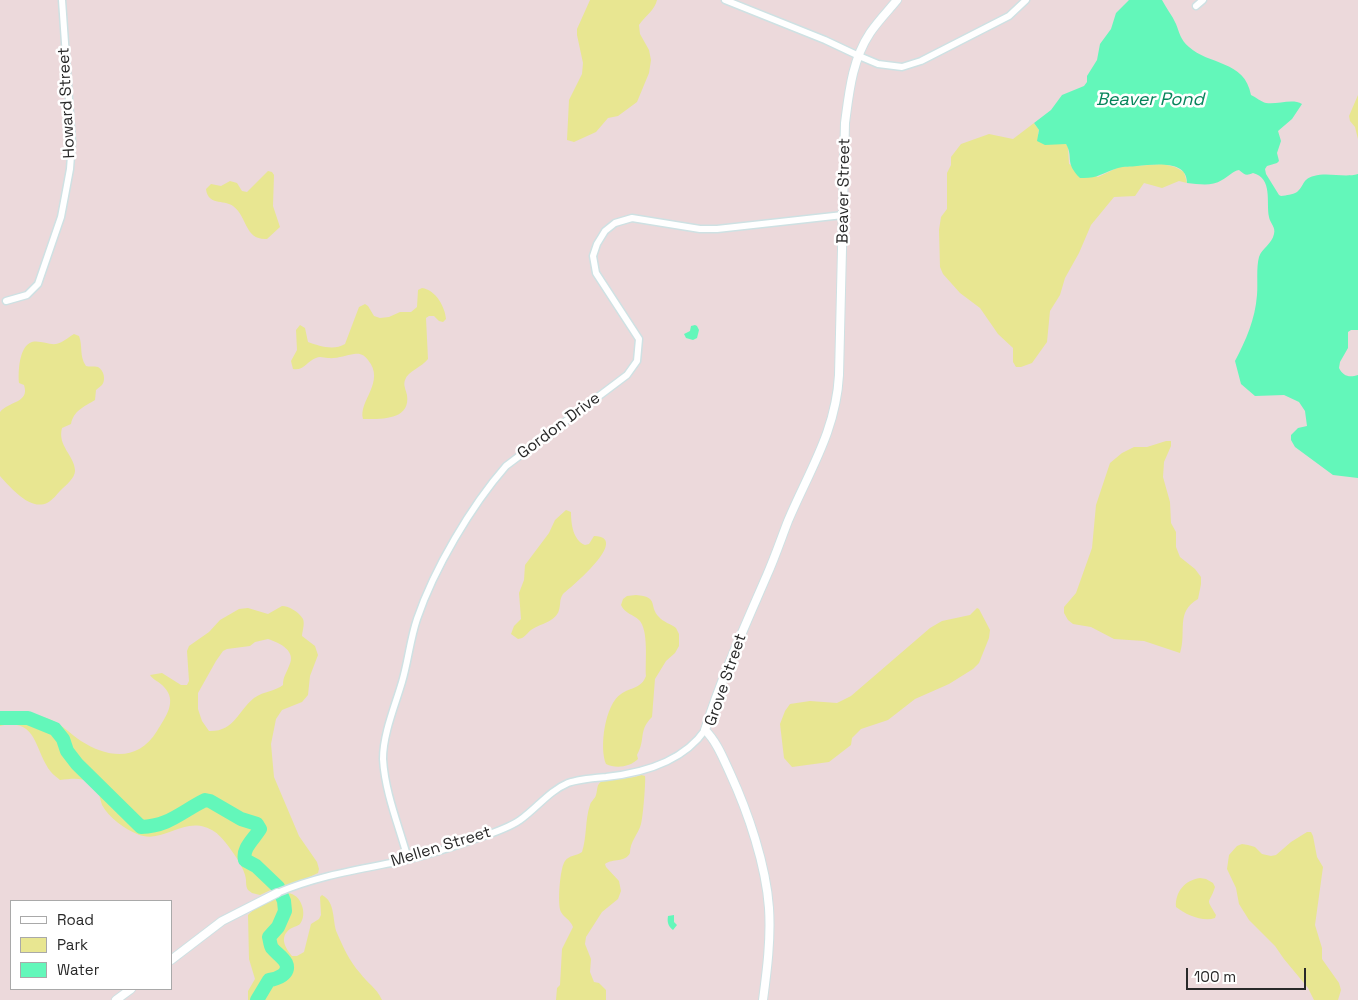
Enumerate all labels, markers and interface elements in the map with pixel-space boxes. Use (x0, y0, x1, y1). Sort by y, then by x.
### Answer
street label: Howard Street (55, 47, 79, 159)
water label: Beaver Pond (1096, 89, 1204, 111)
street label: Beaver Street (833, 138, 855, 244)
street label: Gordon Drive (514, 389, 604, 463)
street label: Grove Street (701, 631, 751, 729)
street label: Mellen Street (389, 823, 493, 871)
legend (10, 900, 172, 990)
text: Road (57, 910, 94, 929)
text: Park (57, 935, 88, 954)
scale bar (1188, 958, 1308, 990)
text: Water (57, 960, 99, 979)
text: 100 m (1194, 967, 1236, 986)

